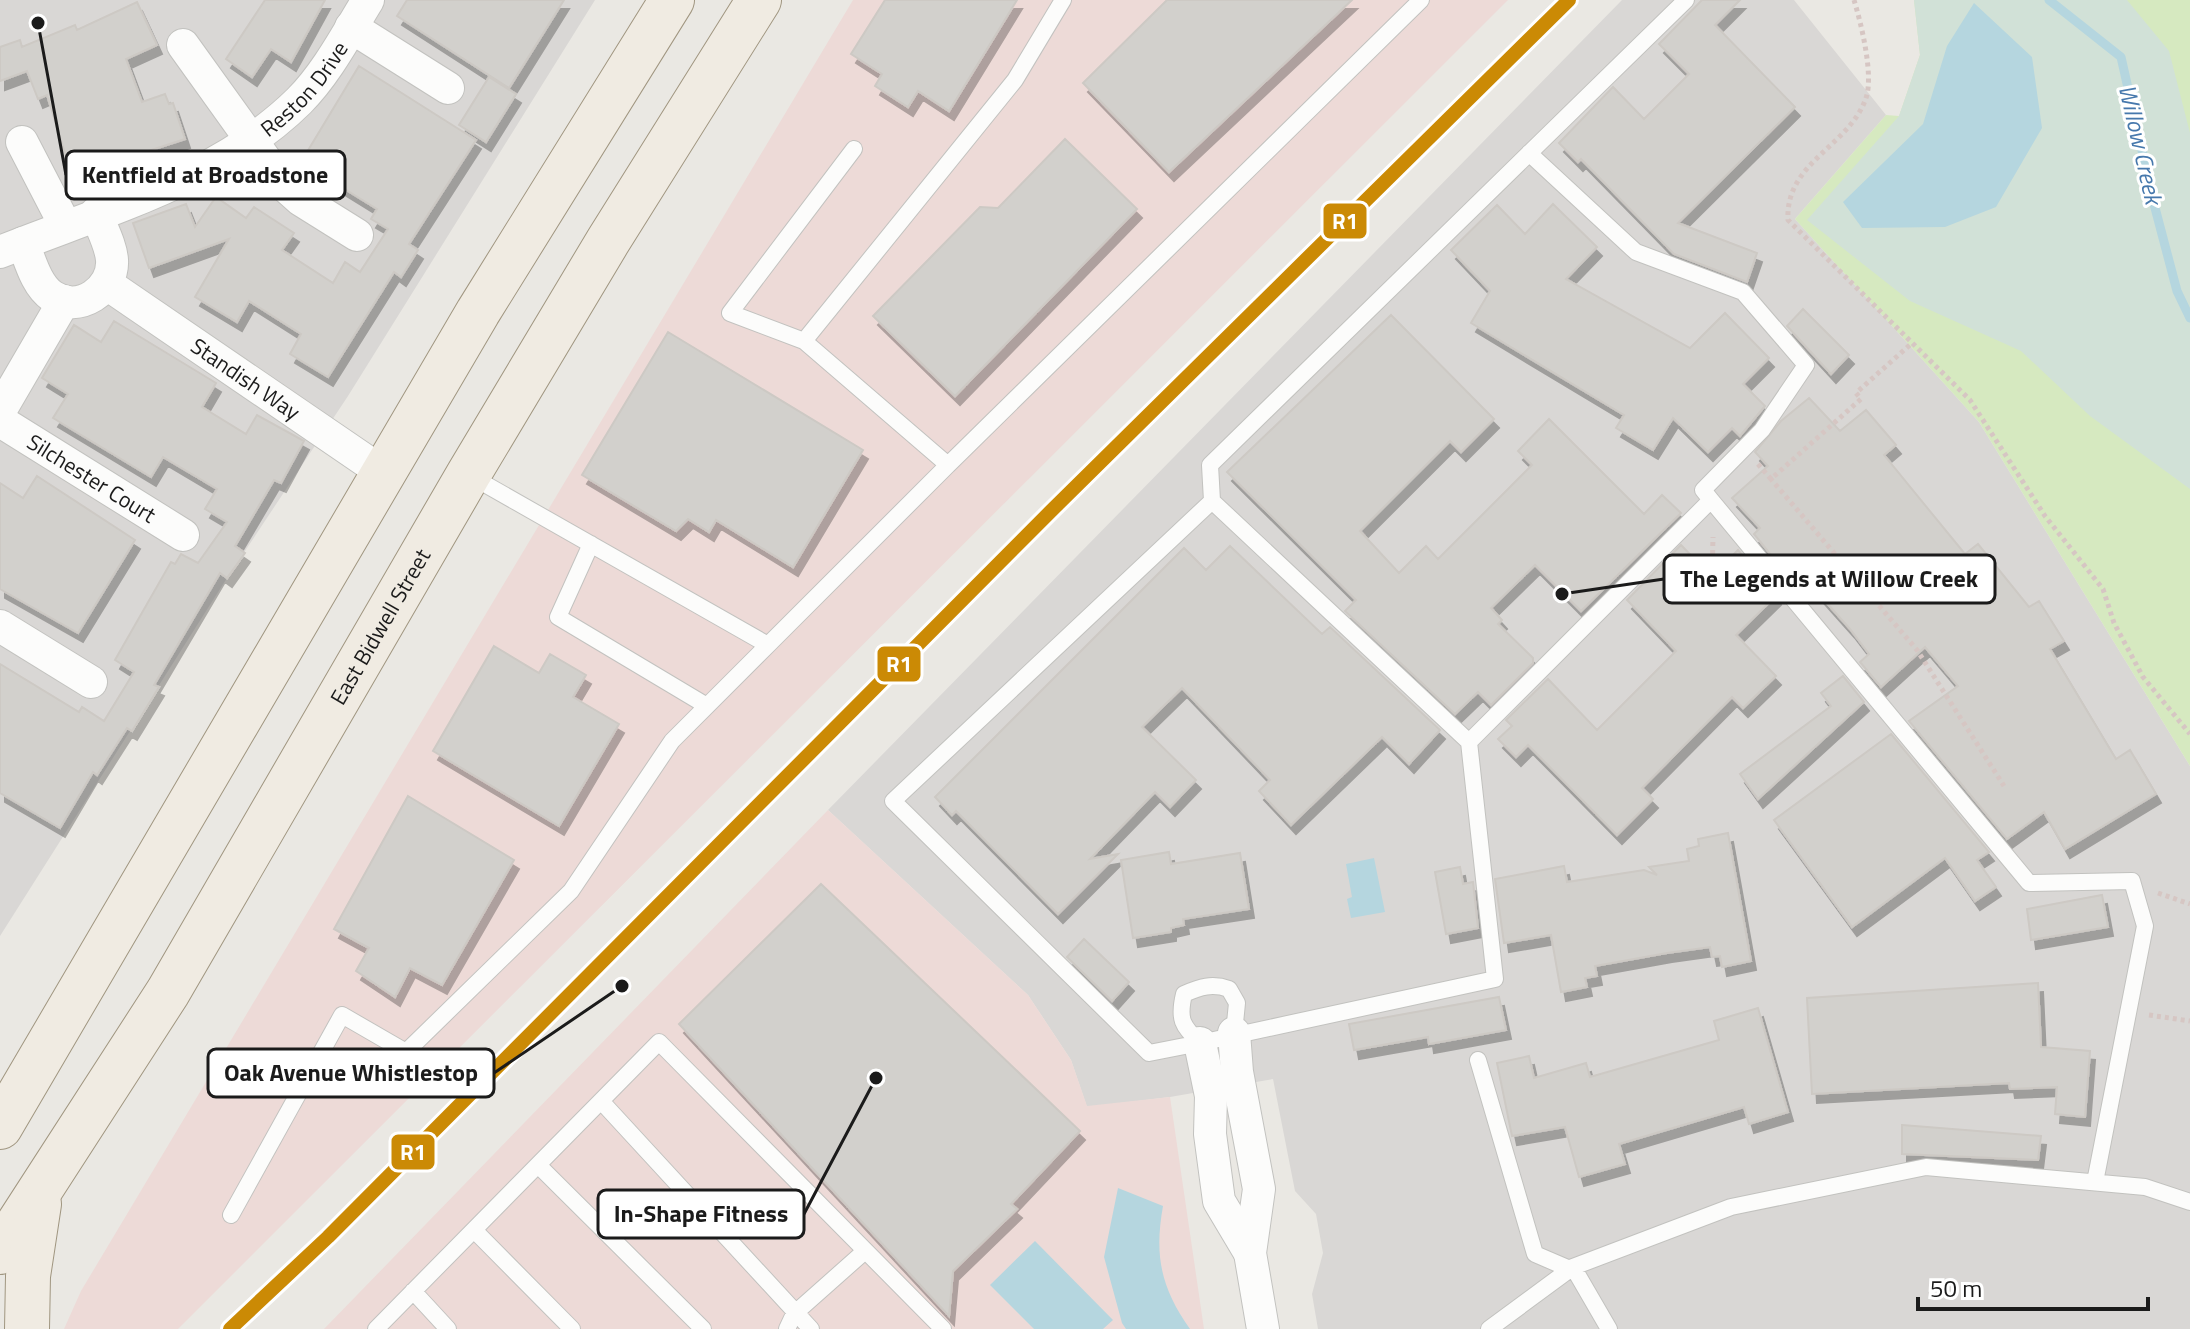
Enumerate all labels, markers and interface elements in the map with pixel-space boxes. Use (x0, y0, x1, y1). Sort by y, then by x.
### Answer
street label: Reston Drive (253, 34, 356, 145)
water label: Willow Creek (2110, 81, 2173, 211)
callout: Kentfield at Broadstone (66, 151, 345, 199)
text: Kentfield at Broadstone (82, 156, 328, 192)
line badge: R1 (1322, 202, 1368, 240)
text: R1 (1332, 204, 1358, 238)
street label: Standish Way (184, 329, 308, 429)
street label: Silchester Court (21, 425, 163, 531)
street label: East Bidwell Street (321, 542, 439, 711)
callout: The Legends at Willow Creek (1664, 555, 1995, 603)
text: The Legends at Willow Creek (1680, 560, 1979, 596)
line badge: R1 (876, 645, 922, 683)
text: R1 (886, 647, 912, 681)
callout: Oak Avenue Whistlestop (208, 1049, 494, 1097)
text: Oak Avenue Whistlestop (224, 1054, 478, 1090)
line badge: R1 (390, 1133, 436, 1171)
text: R1 (400, 1135, 426, 1169)
callout: In-Shape Fitness (598, 1190, 804, 1238)
text: In-Shape Fitness (614, 1195, 788, 1231)
scale bar (1918, 1261, 2148, 1311)
text: 50 m (1930, 1270, 1982, 1306)

